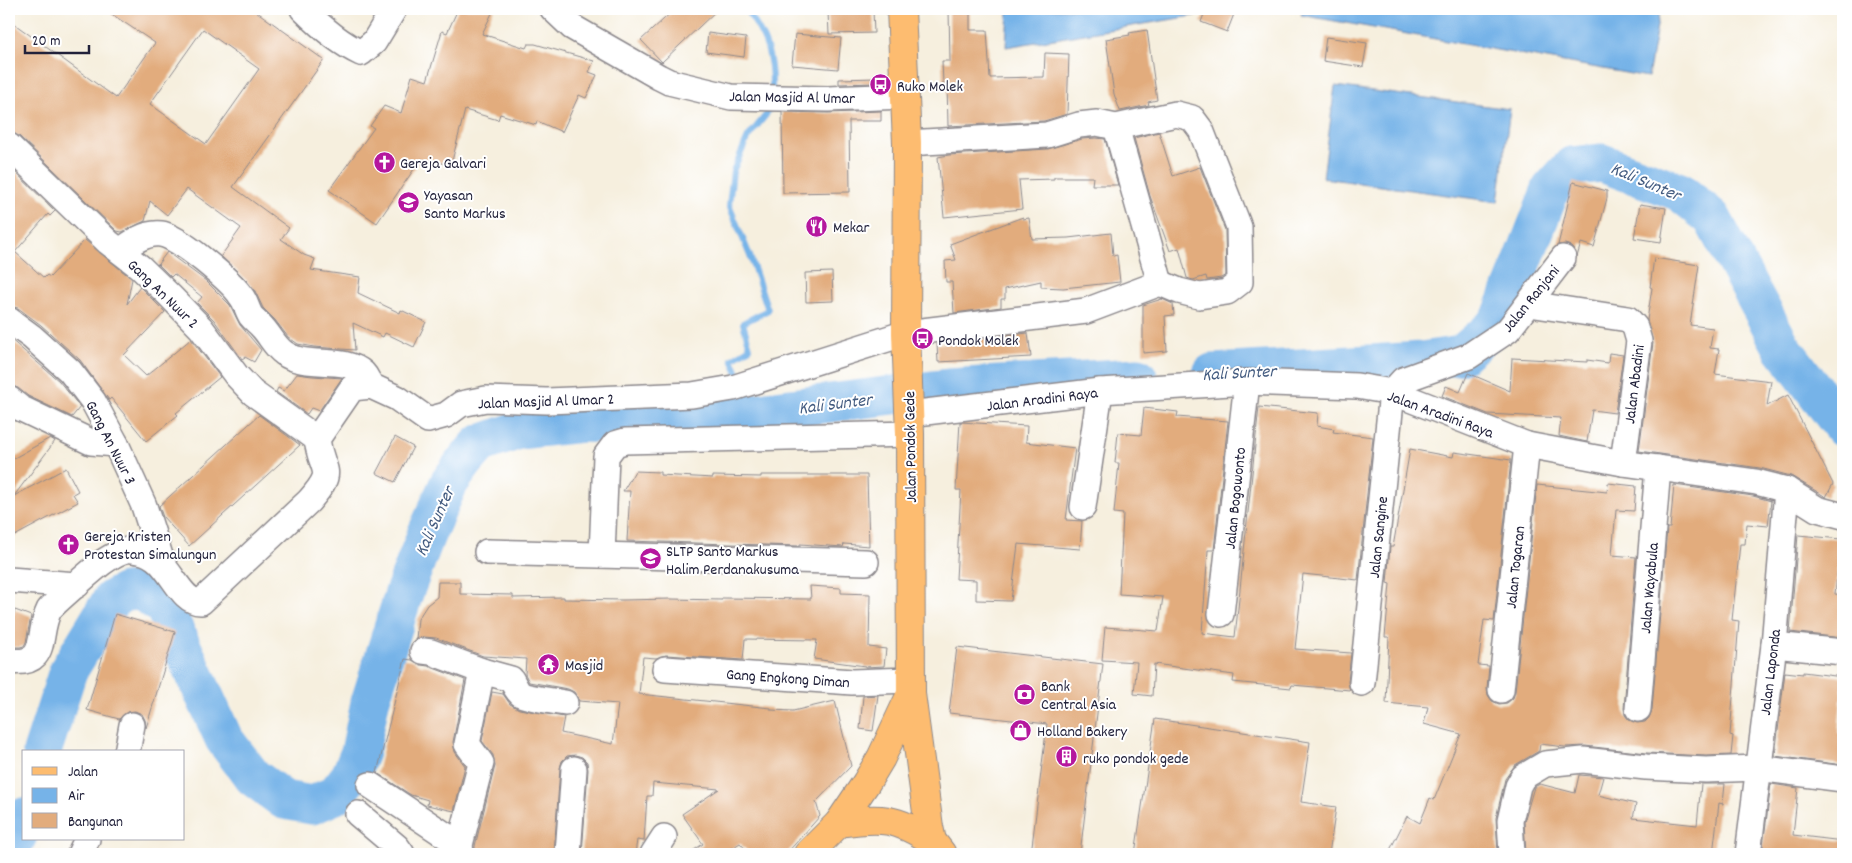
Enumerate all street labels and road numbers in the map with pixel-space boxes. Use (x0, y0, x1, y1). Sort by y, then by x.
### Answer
street label: Jalan Masjid Al Umar (729, 86, 855, 111)
street label: Gang An Nuur 2 (121, 255, 203, 335)
street label: Jalan Ranjani (1498, 261, 1566, 338)
street label: Jalan Abadini (1619, 343, 1652, 425)
street label: Jalan Aradini Raya (986, 382, 1100, 419)
street label: Jalan Aradini Raya (1384, 385, 1497, 445)
street label: Jalan Masjid Al Umar 2 (477, 389, 615, 416)
street label: Jalan Pondok Gede (899, 391, 924, 503)
street label: Gang An Nuur 3 (79, 397, 141, 489)
street label: Jalan Bogowonto (1220, 446, 1253, 550)
street label: Jalan Sangine (1364, 495, 1395, 579)
street label: Jalan Togaran (1501, 525, 1532, 610)
street label: Jalan Wayabula (1635, 541, 1666, 635)
street label: Jalan Laponda (1755, 627, 1788, 717)
street label: Gang Engkong Diman (725, 664, 851, 695)

